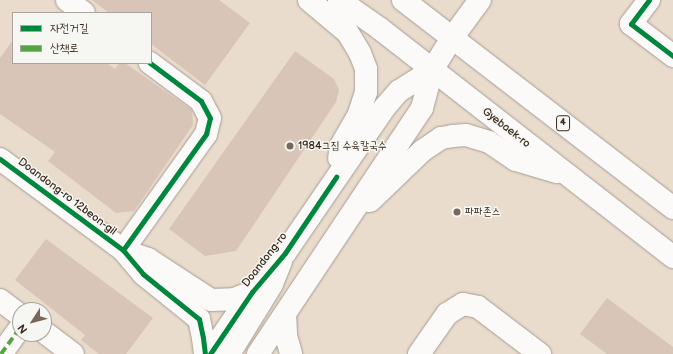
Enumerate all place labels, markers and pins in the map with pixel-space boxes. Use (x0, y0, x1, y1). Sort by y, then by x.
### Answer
place label: 1984그집 수육칼국수 (298, 139, 387, 153)
marker: 1984그집 수육칼국수 (285, 141, 295, 151)
place label: 파파존스 (465, 205, 500, 219)
marker: 파파존스 (452, 207, 462, 217)

